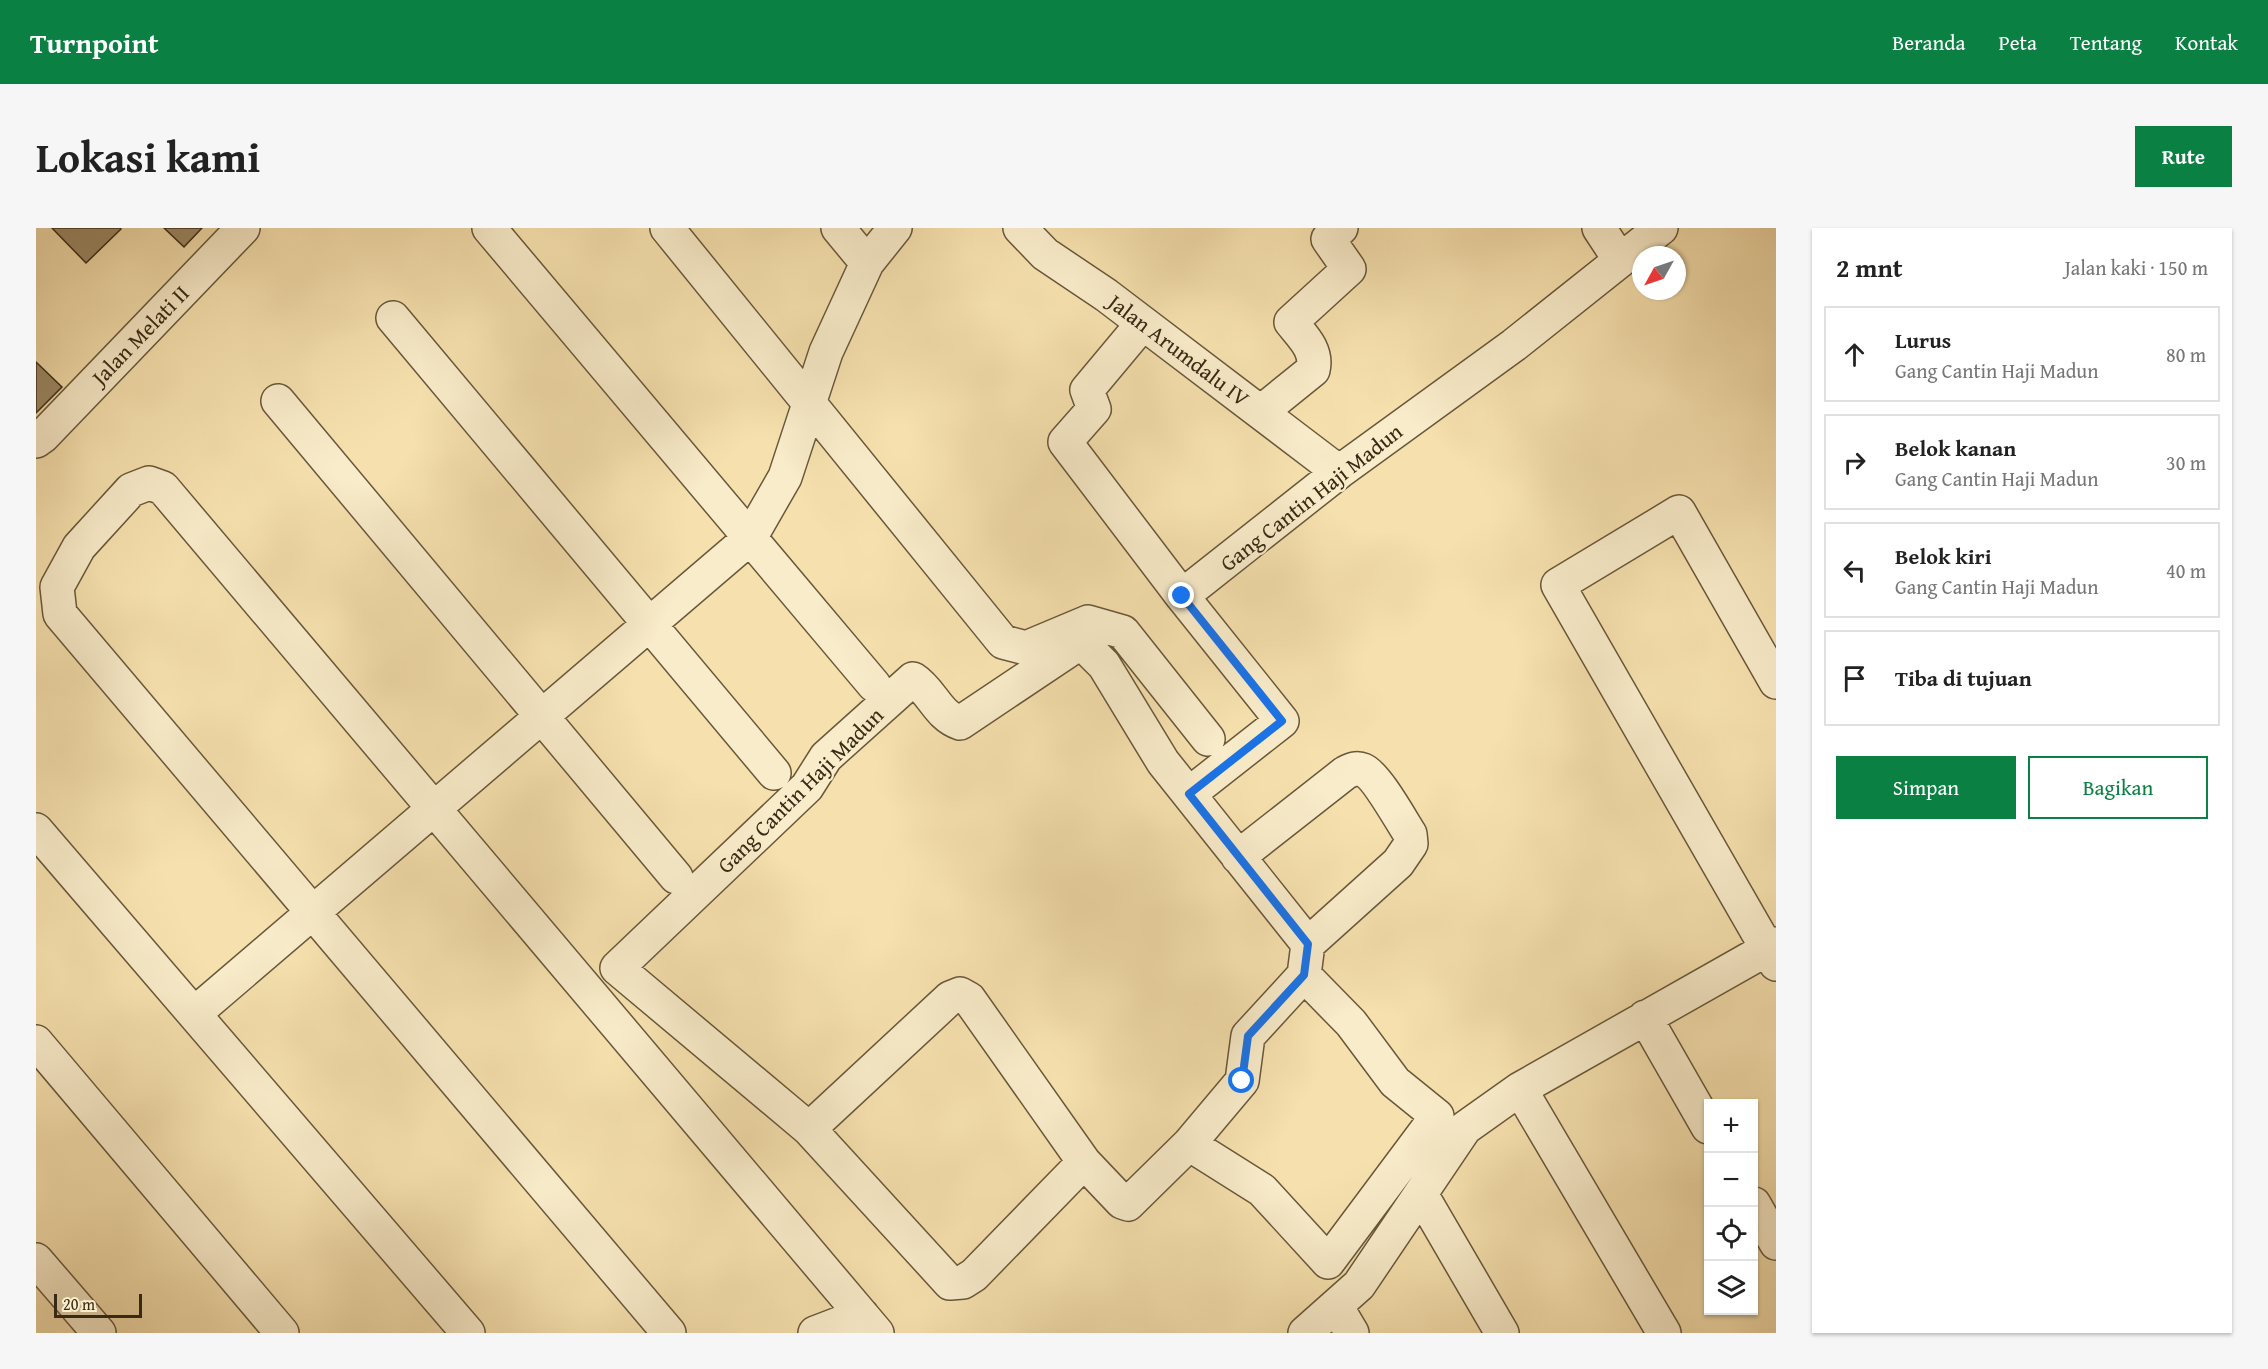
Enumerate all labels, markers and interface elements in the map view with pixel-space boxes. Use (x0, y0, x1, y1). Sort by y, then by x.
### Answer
text: Turnpoint (30, 22, 159, 63)
text: Beranda (1892, 27, 1965, 58)
text: Peta (1998, 27, 2037, 58)
text: Tentang (2070, 27, 2142, 58)
text: Kontak (2175, 27, 2238, 58)
text: Lokasi kami (36, 126, 260, 187)
button: Rute (2135, 126, 2232, 187)
north arrow (1632, 246, 1686, 300)
text: 2 mnt (1836, 248, 1903, 287)
text: Jalan kaki · 150 m (2064, 253, 2208, 282)
street label: Jalan Melati II (82, 278, 196, 394)
street label: Jalan Arumdalu IV (1099, 284, 1256, 414)
text: Lurus (1895, 324, 1951, 356)
icon: ahead (1838, 338, 1871, 371)
text: 80 m (2166, 340, 2206, 369)
text: Gang Cantin Haji Madun (1895, 356, 2098, 385)
street label: Gang Cantin Haji Madun (1213, 415, 1410, 578)
text: Belok kanan (1895, 432, 2016, 464)
icon: right (1838, 446, 1871, 479)
text: 30 m (2166, 448, 2206, 477)
text: Gang Cantin Haji Madun (1895, 464, 2098, 493)
text: Belok kiri (1895, 540, 1992, 572)
icon: left (1838, 554, 1871, 587)
text: 40 m (2166, 556, 2206, 585)
text: Gang Cantin Haji Madun (1895, 572, 2098, 601)
route end (1168, 582, 1194, 608)
icon: arrive (1838, 662, 1871, 695)
text: Tiba di tujuan (1895, 662, 2032, 694)
street label: Gang Cantin Haji Madun (710, 699, 891, 880)
button: Simpan (1836, 756, 2016, 819)
button: Bagikan (2028, 756, 2208, 819)
route start (1228, 1067, 1254, 1093)
map controls (1704, 1099, 1758, 1315)
button: + (1704, 1099, 1758, 1153)
button: − (1704, 1153, 1758, 1207)
button: locate (1704, 1207, 1758, 1261)
button: layers (1704, 1261, 1758, 1315)
scale bar (54, 1291, 142, 1318)
text: 20 m (63, 1292, 95, 1316)

